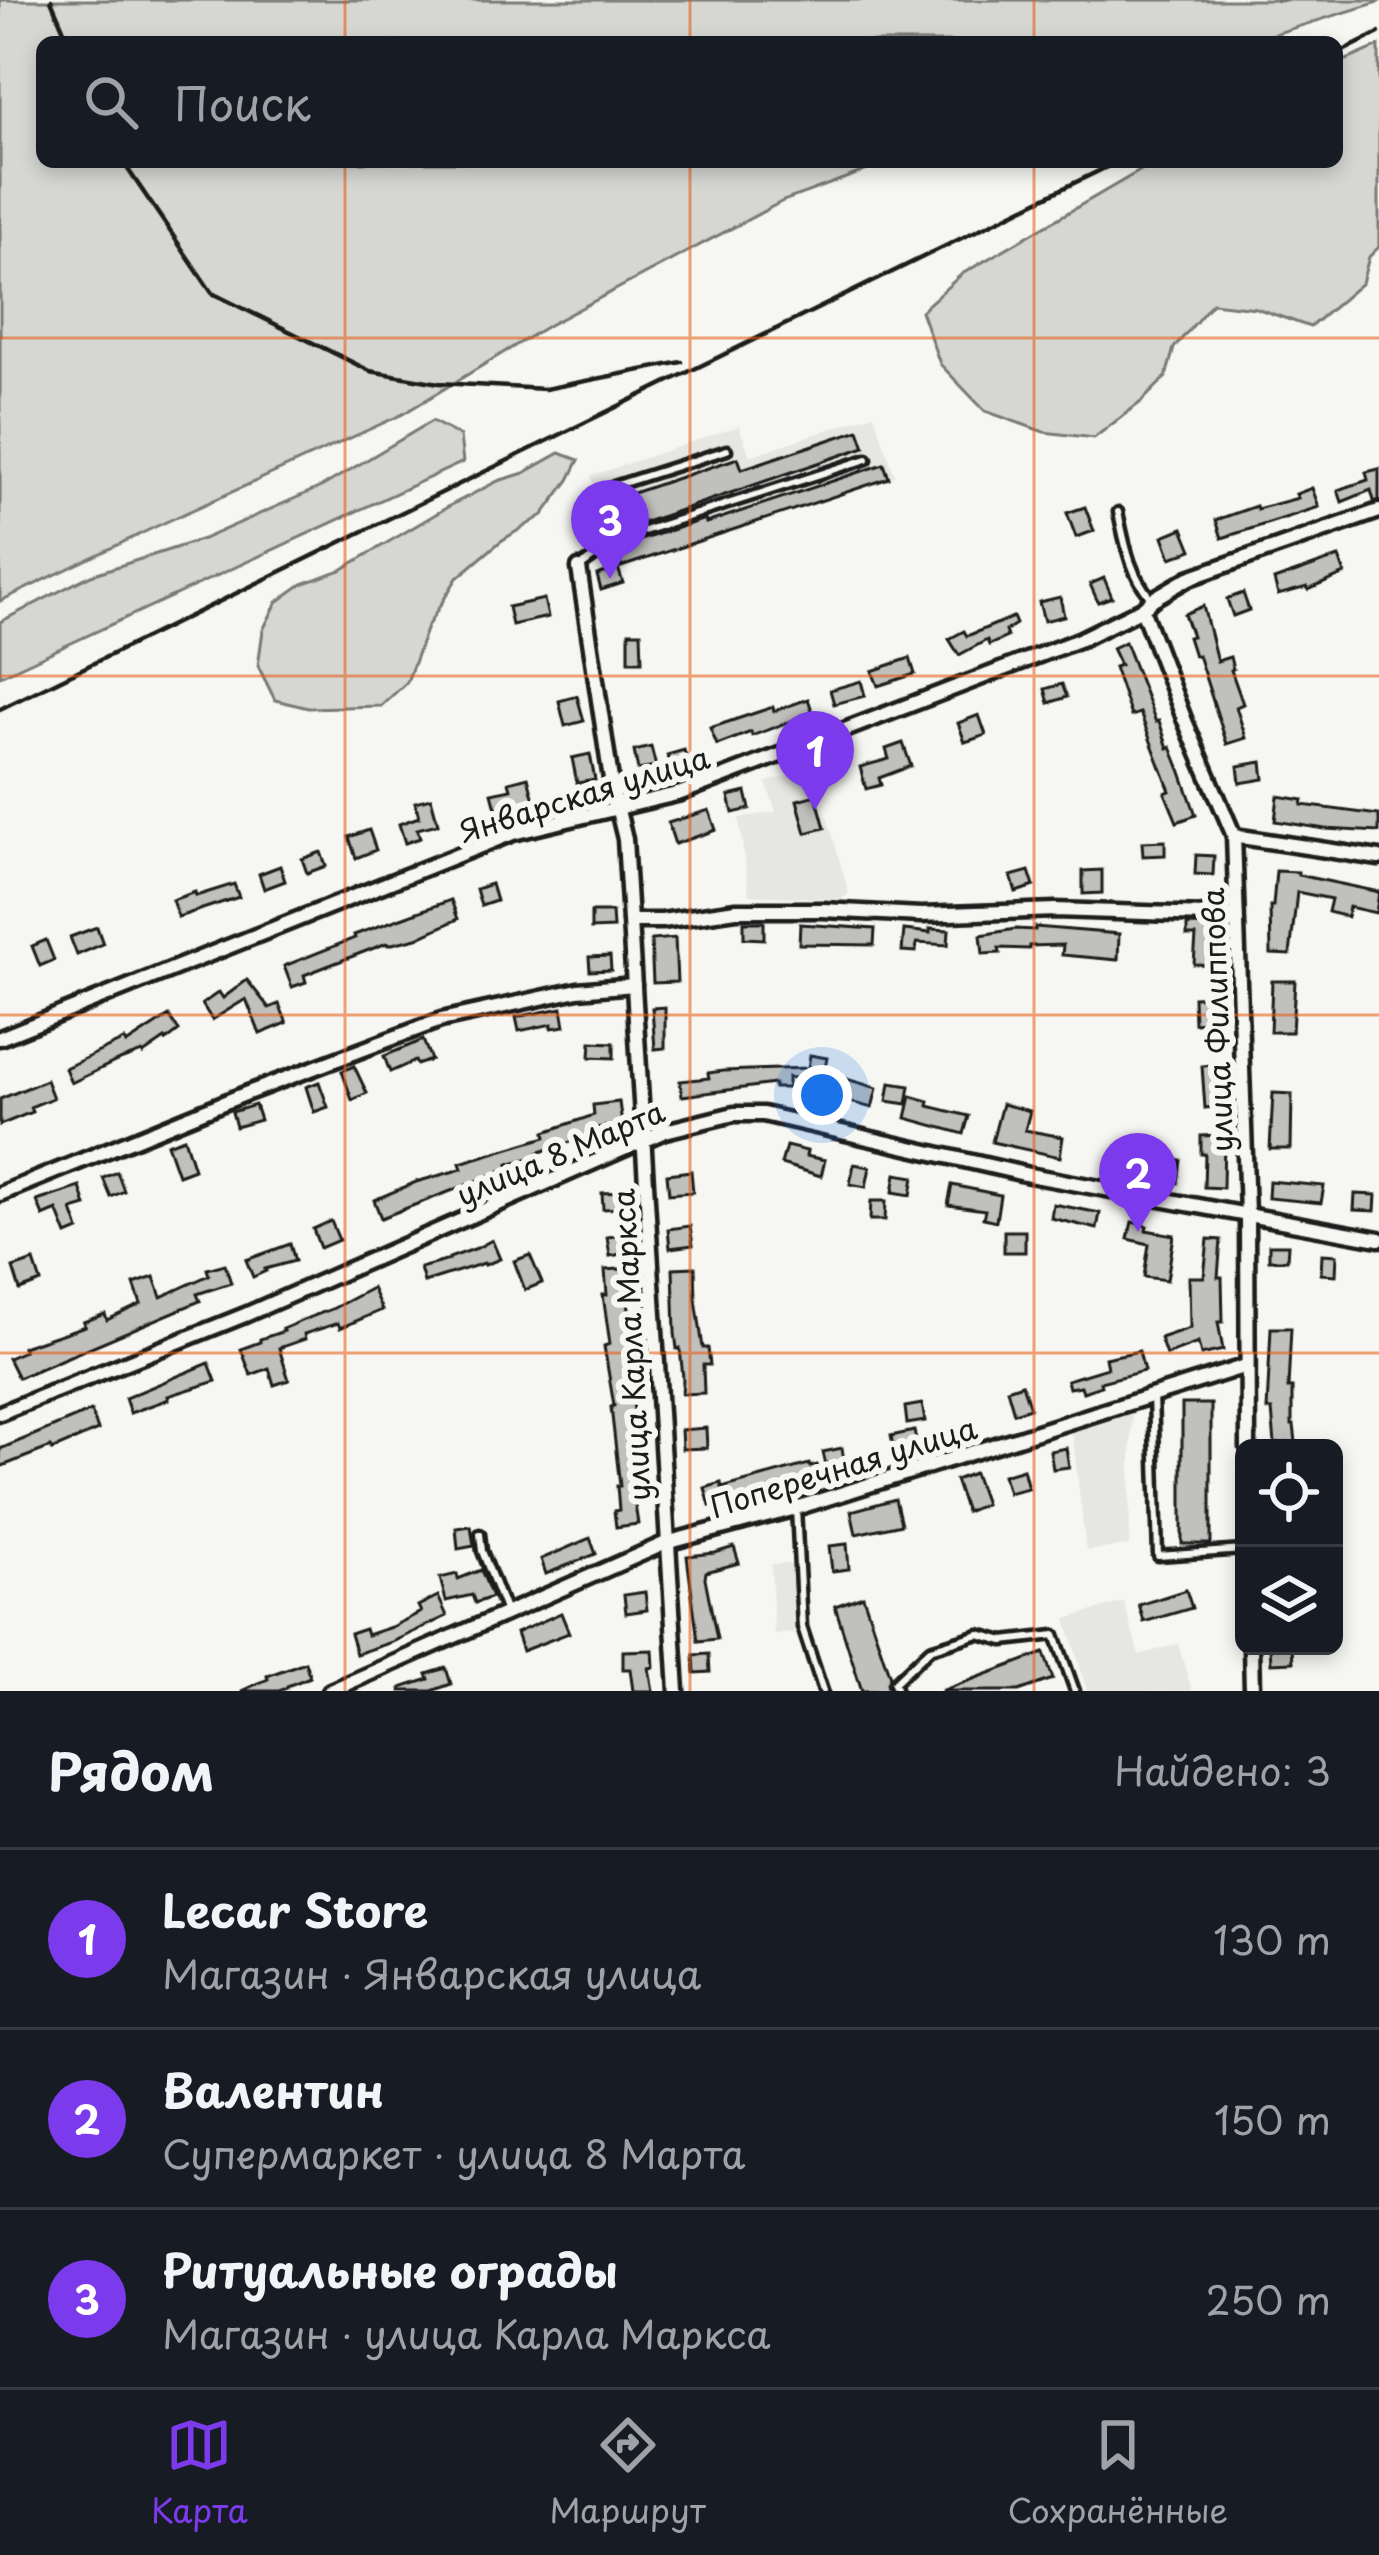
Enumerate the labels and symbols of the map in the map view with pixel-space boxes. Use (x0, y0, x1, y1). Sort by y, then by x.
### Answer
pin: 3 (571, 480, 649, 579)
pin: 1 (776, 711, 854, 810)
street label: Январская улица (453, 734, 715, 852)
street label: улица Филиппова (1189, 887, 1243, 1153)
your location (792, 1065, 852, 1125)
street label: улица 8 Марта (449, 1088, 672, 1216)
pin: 2 (1099, 1133, 1177, 1232)
street label: улица Карла Маркса (599, 1187, 661, 1502)
street label: Поперечная улица (704, 1404, 982, 1528)

